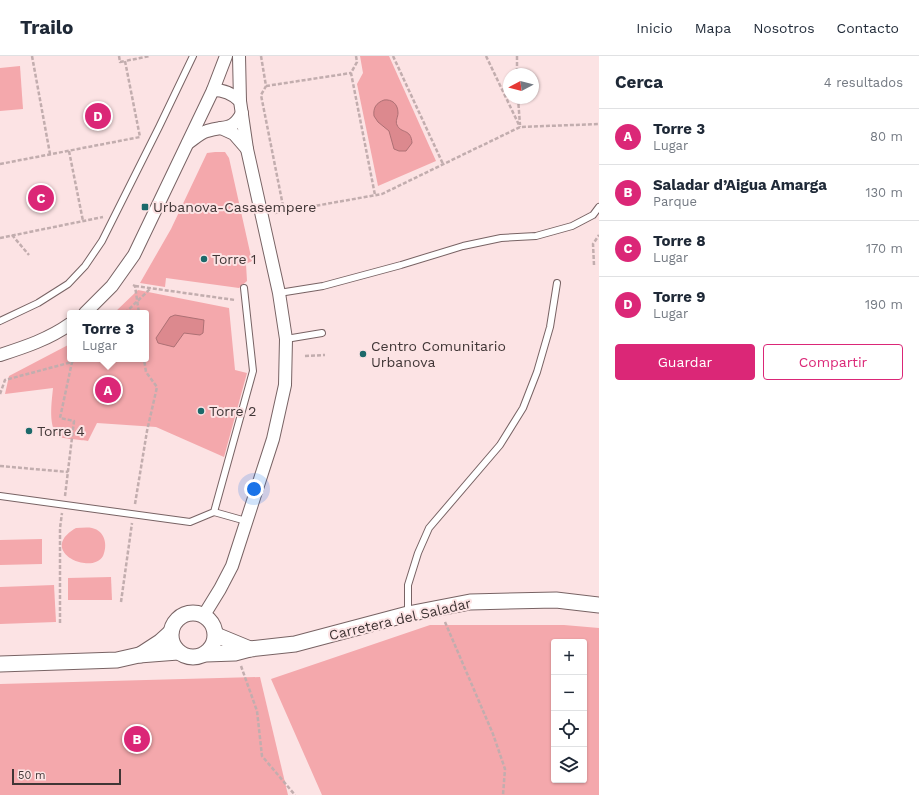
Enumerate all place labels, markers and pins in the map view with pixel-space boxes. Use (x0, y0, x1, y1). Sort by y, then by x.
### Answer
pin: D (85, 101, 111, 131)
pin: C (28, 183, 54, 213)
place label: Urbanova-Casasempere (153, 199, 316, 215)
marker: Urbanova-Casasempere (140, 202, 150, 212)
place label: Torre 1 (212, 251, 257, 267)
marker: Torre 1 (199, 254, 209, 264)
place label: Centro Comunitario Urbanova (371, 338, 506, 370)
marker: Centro Comunitario Urbanova (358, 349, 368, 359)
pin: A (95, 375, 121, 405)
place label: Torre 2 (209, 403, 257, 419)
marker: Torre 2 (196, 406, 206, 416)
place label: Torre 4 (37, 423, 85, 439)
marker: Torre 4 (24, 426, 34, 436)
pin: B (124, 724, 150, 754)

